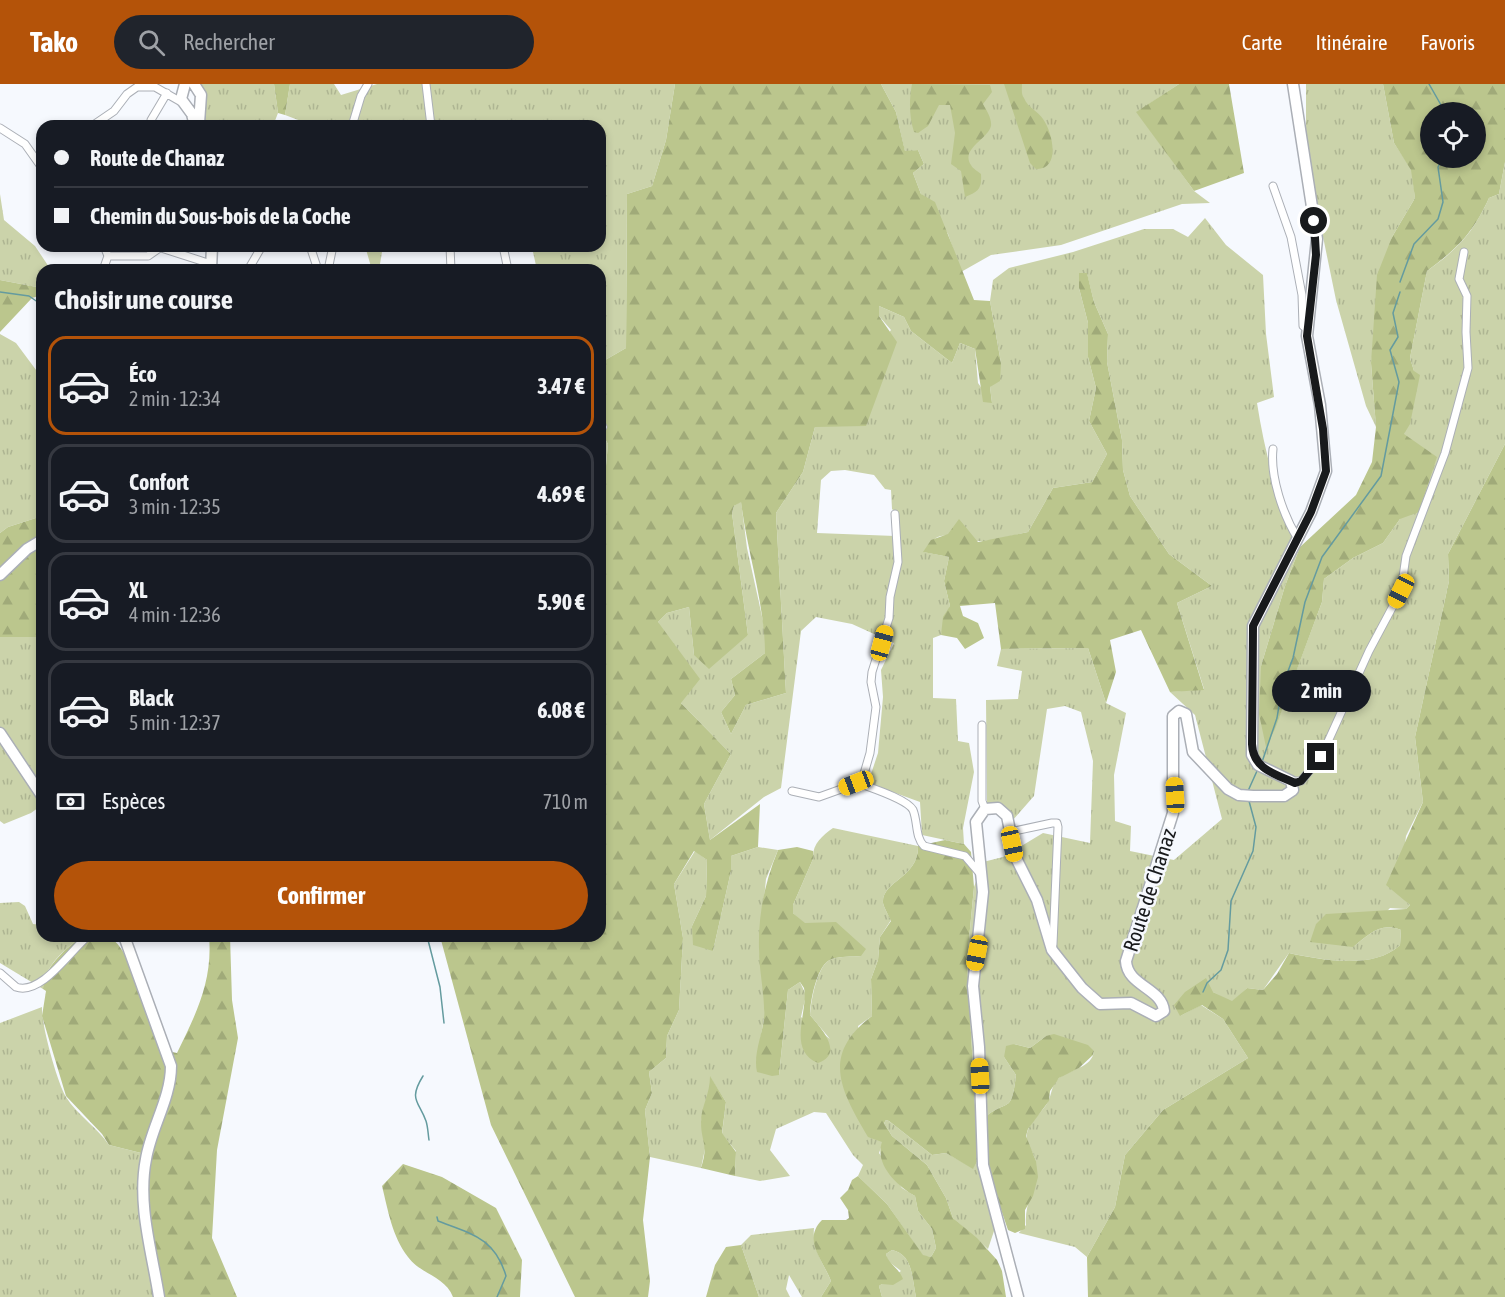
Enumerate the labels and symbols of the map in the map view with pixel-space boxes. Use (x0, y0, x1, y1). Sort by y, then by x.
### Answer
route start (1300, 207, 1327, 234)
car (1385, 571, 1417, 611)
car (869, 623, 895, 663)
callout: 2 min (1272, 670, 1370, 712)
route end (1307, 743, 1334, 770)
car (836, 768, 876, 798)
car (1165, 777, 1185, 813)
car (999, 825, 1025, 863)
street label: Route de Chanaz (1118, 825, 1180, 955)
car (965, 934, 989, 972)
car (970, 1058, 990, 1094)

